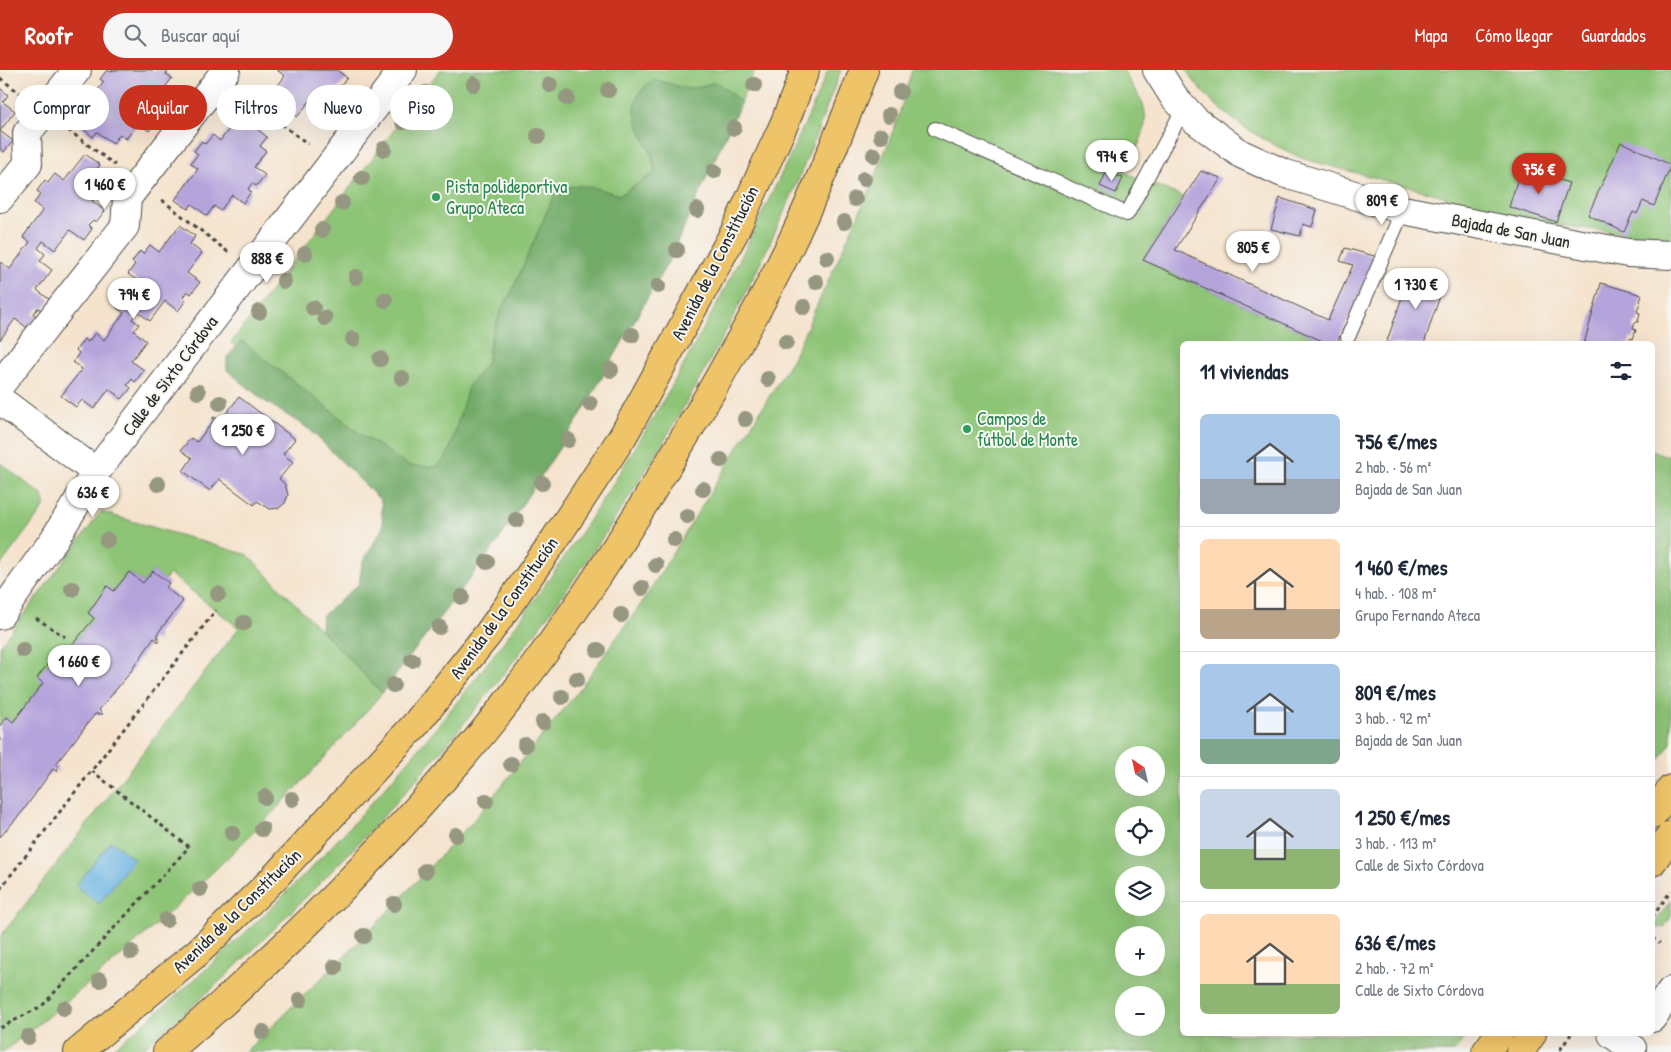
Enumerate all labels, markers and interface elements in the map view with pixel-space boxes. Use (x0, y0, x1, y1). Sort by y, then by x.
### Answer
search box (103, 13, 453, 58)
text: Roofr (25, 19, 73, 51)
icon: search (121, 21, 149, 49)
text: Buscar aquí (161, 22, 240, 48)
text: Mapa (1415, 23, 1447, 48)
text: Cómo llegar (1475, 23, 1553, 48)
text: Guardados (1581, 23, 1646, 48)
chip: Comprar (15, 85, 109, 130)
chip: Alquilar (119, 85, 207, 130)
chip: Filtros (217, 85, 296, 130)
chip: Nuevo (306, 85, 380, 130)
chip: Piso (390, 85, 453, 130)
pin: 974 € (1077, 140, 1147, 182)
text: 974 € (1096, 145, 1128, 167)
pin: 756 € (1504, 152, 1574, 195)
text: 756 € (1523, 158, 1555, 180)
pin: 1 460 € (59, 168, 151, 210)
text: 1 460 € (85, 173, 125, 195)
place label: Pista polideportiva Grupo Ateca (446, 174, 567, 220)
street label: Avenida de la Constitución (665, 181, 764, 344)
pin: 809 € (1347, 184, 1417, 226)
text: 809 € (1366, 189, 1398, 211)
marker: Pista polideportiva Grupo Ateca (430, 191, 442, 203)
street label: Bajada de San Juan (1449, 207, 1573, 254)
pin: 805 € (1218, 230, 1288, 273)
text: 805 € (1237, 236, 1269, 258)
pin: 888 € (232, 242, 302, 284)
text: 888 € (251, 247, 283, 269)
pin: 1 730 € (1370, 268, 1462, 310)
text: 1 730 € (1394, 273, 1438, 295)
pin: 794 € (99, 278, 169, 320)
text: 794 € (118, 283, 150, 305)
street label: Calle de Sixto Córdova (116, 310, 223, 441)
text: 11 viviendas (1200, 357, 1289, 386)
icon: filters (1607, 357, 1635, 385)
place label: Campos de fútbol de Monte (977, 406, 1078, 452)
pin: 1 250 € (197, 414, 289, 456)
text: 1 250 € (222, 419, 264, 441)
marker: Campos de fútbol de Monte (961, 423, 973, 435)
text: 756 €/mes (1355, 427, 1437, 456)
icon: home (1240, 434, 1300, 494)
text: 2 hab. · 56 m² (1355, 456, 1431, 478)
pin: 636 € (58, 476, 128, 518)
text: Bajada de San Juan (1355, 478, 1462, 500)
text: 636 € (77, 481, 109, 503)
street label: Avenida de la Constitución (444, 532, 564, 684)
text: 1 460 €/mes (1355, 553, 1448, 582)
icon: home (1240, 559, 1300, 619)
text: 4 hab. · 108 m² (1355, 582, 1436, 604)
text: Grupo Fernando Ateca (1355, 604, 1480, 626)
pin: 1 660 € (33, 644, 125, 687)
text: 1 660 € (59, 650, 99, 672)
text: 809 €/mes (1355, 678, 1436, 707)
icon: home (1240, 684, 1300, 744)
text: 3 hab. · 92 m² (1355, 707, 1431, 729)
text: Bajada de San Juan (1355, 729, 1462, 751)
north arrow (1115, 746, 1165, 796)
map controls (1115, 746, 1165, 1036)
text: 1 250 €/mes (1355, 803, 1450, 832)
button: locate (1115, 806, 1165, 856)
icon: home (1240, 809, 1300, 869)
text: 3 hab. · 113 m² (1355, 832, 1436, 854)
street label: Avenida de la Constitución (167, 843, 306, 979)
text: Calle de Sixto Córdova (1355, 854, 1484, 876)
button: layers (1115, 866, 1165, 916)
button: + (1115, 926, 1165, 976)
text: 636 €/mes (1355, 928, 1436, 957)
icon: home (1240, 934, 1300, 994)
text: 2 hab. · 72 m² (1355, 957, 1433, 979)
text: Calle de Sixto Córdova (1355, 979, 1484, 1001)
button: − (1115, 986, 1165, 1036)

